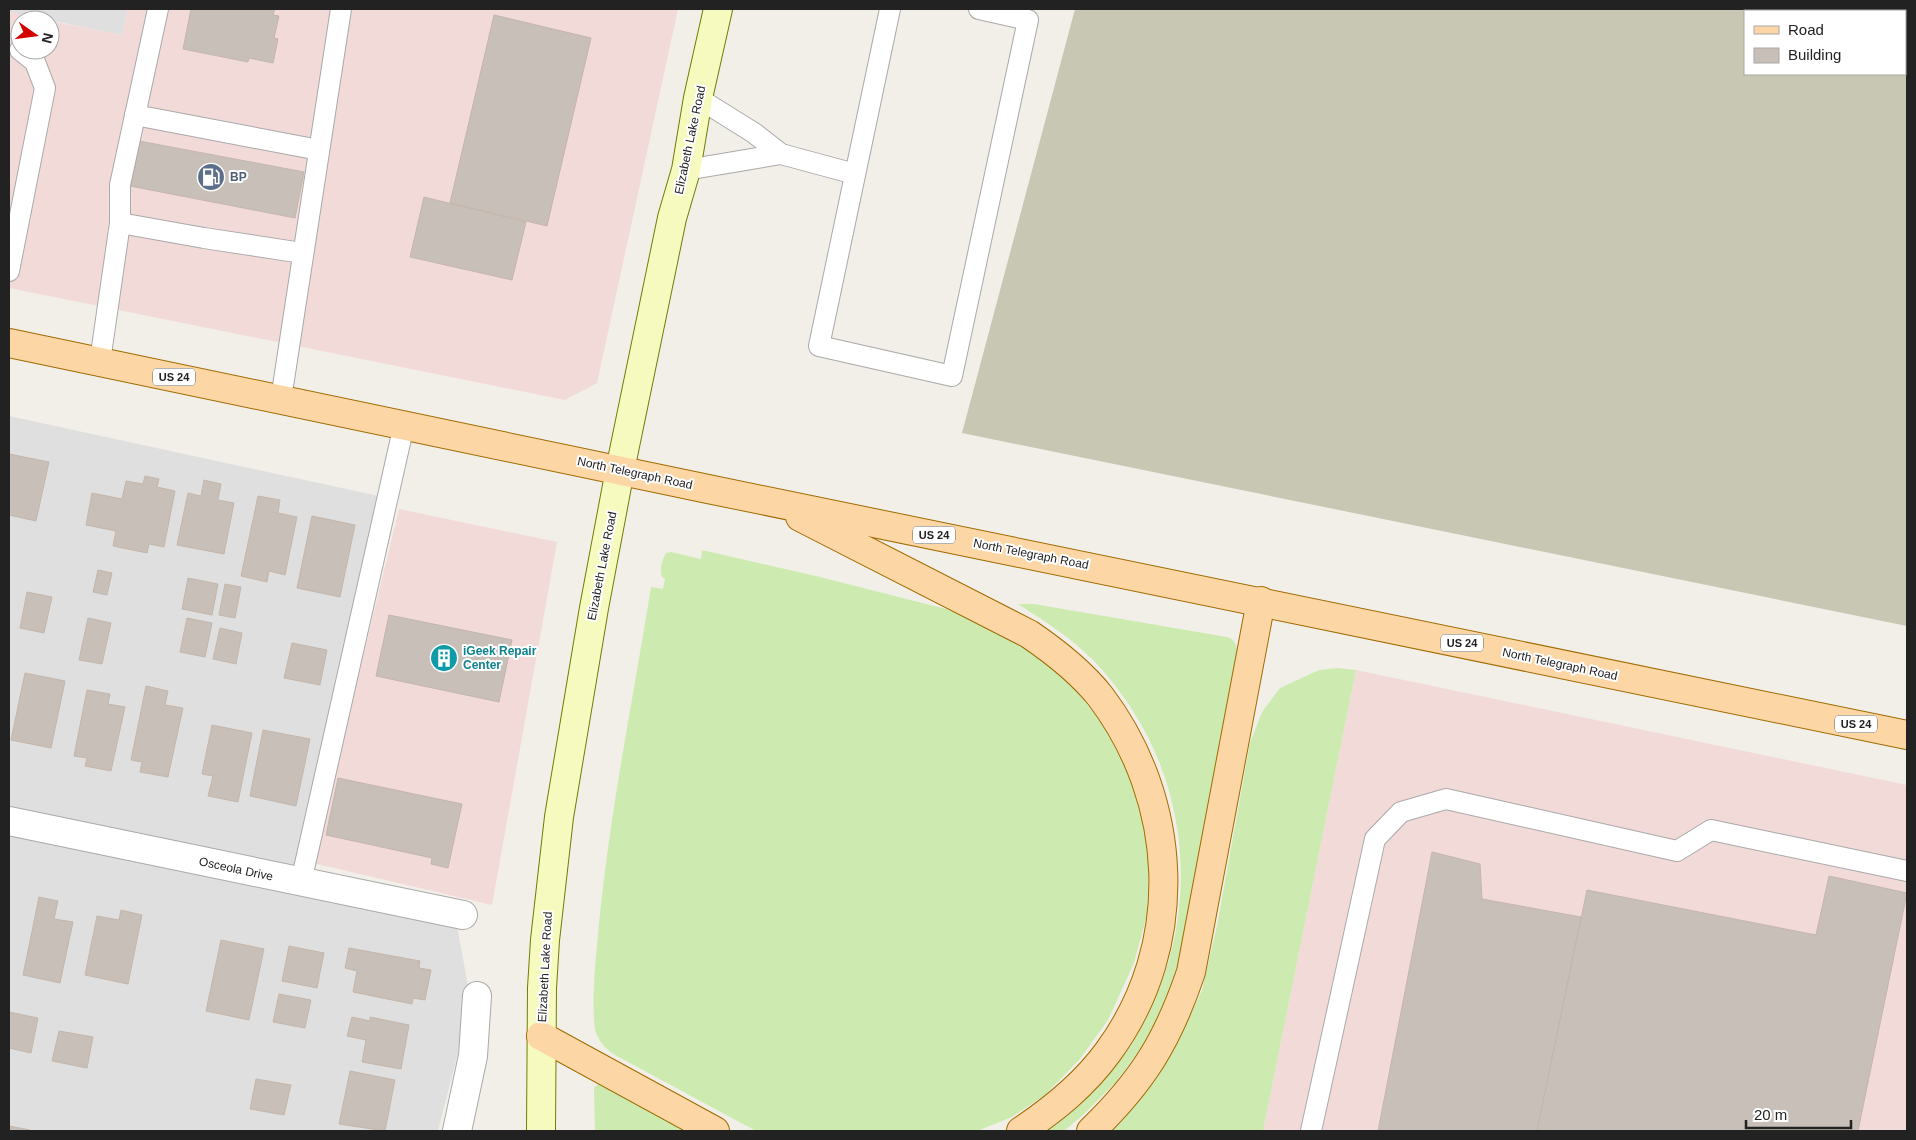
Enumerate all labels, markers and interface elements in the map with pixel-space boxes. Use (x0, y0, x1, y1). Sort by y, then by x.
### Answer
north arrow (10, 10, 60, 60)
legend (1744, 10, 1906, 75)
text: Road (1788, 21, 1824, 38)
text: N (39, 31, 57, 45)
text: Building (1788, 46, 1841, 63)
street label: Elizabeth Lake Road (672, 84, 708, 196)
fuel station icon: BP (196, 162, 226, 192)
place label: BP (230, 170, 247, 184)
road number: US 24 (153, 368, 195, 386)
street label: North Telegraph Road (576, 454, 694, 492)
street label: Elizabeth Lake Road (585, 510, 619, 622)
road number: US 24 (913, 526, 955, 544)
street label: North Telegraph Road (972, 536, 1090, 572)
road number: US 24 (1441, 634, 1483, 651)
building icon: iGeek Repair Center (429, 643, 459, 673)
place label: iGeek Repair Center (463, 644, 537, 672)
street label: North Telegraph Road (1501, 645, 1619, 683)
road number: US 24 (1835, 716, 1877, 732)
street label: Osceola Drive (198, 854, 275, 884)
street label: Elizabeth Lake Road (535, 911, 555, 1023)
scale bar (1746, 1098, 1851, 1130)
text: 20 m (1754, 1106, 1787, 1123)

